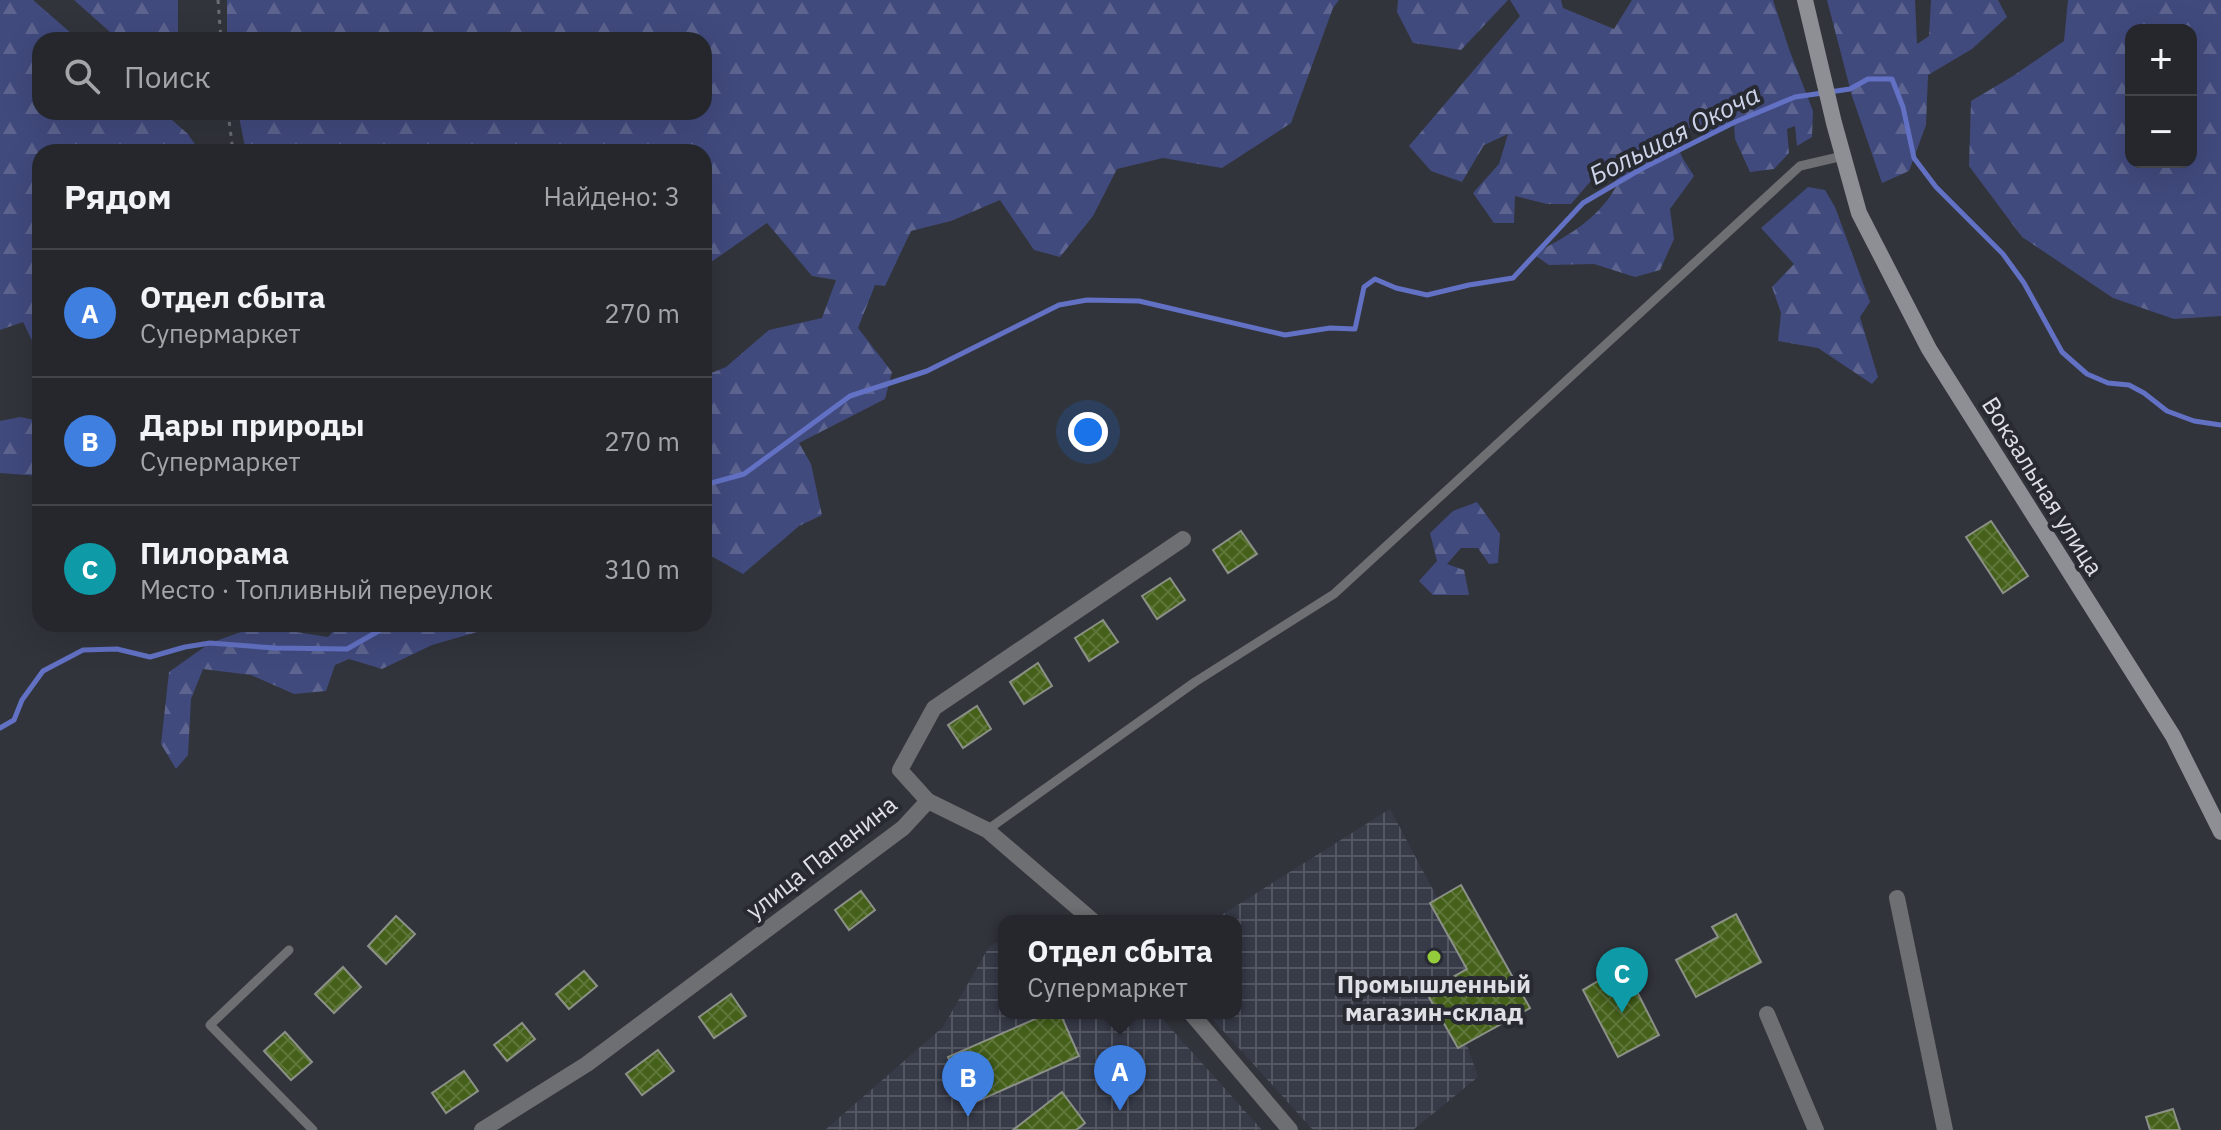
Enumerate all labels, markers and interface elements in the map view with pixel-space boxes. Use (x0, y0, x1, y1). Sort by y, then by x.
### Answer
map controls (2125, 24, 2197, 168)
button: + (2125, 24, 2197, 96)
search box (32, 32, 712, 120)
icon: search (60, 54, 104, 98)
text: Поиск (124, 57, 211, 96)
water label: Большая Окоча (1583, 76, 1765, 192)
button: − (2125, 96, 2197, 168)
text: Рядом (64, 174, 172, 218)
text: Найдено: 3 (543, 179, 680, 213)
text: Отдел сбыта (140, 277, 326, 316)
text: A (81, 296, 99, 330)
text: 270 m (604, 296, 680, 330)
text: Супермаркет (140, 316, 301, 350)
street label: Вокзальная улица (1975, 391, 2111, 582)
text: Дары природы (140, 405, 365, 444)
your location (1068, 412, 1108, 452)
text: B (81, 424, 99, 458)
text: 270 m (604, 424, 680, 458)
text: Супермаркет (140, 444, 301, 478)
text: Пилорама (140, 533, 289, 572)
text: C (82, 552, 98, 586)
text: 310 m (604, 552, 680, 586)
text: Место · Топливный переулок (140, 572, 493, 606)
street label: улица Папанина (739, 788, 903, 926)
popup (998, 915, 1242, 1019)
text: Отдел сбыта (1027, 931, 1213, 970)
pin: C (1596, 947, 1648, 1013)
marker: Промышленный магазин-склад (1425, 948, 1443, 966)
place label: Промышленный магазин-склад (1337, 968, 1531, 1028)
text: Супермаркет (1027, 970, 1188, 1004)
pin: A (1094, 1045, 1146, 1111)
pin: B (942, 1051, 994, 1117)

